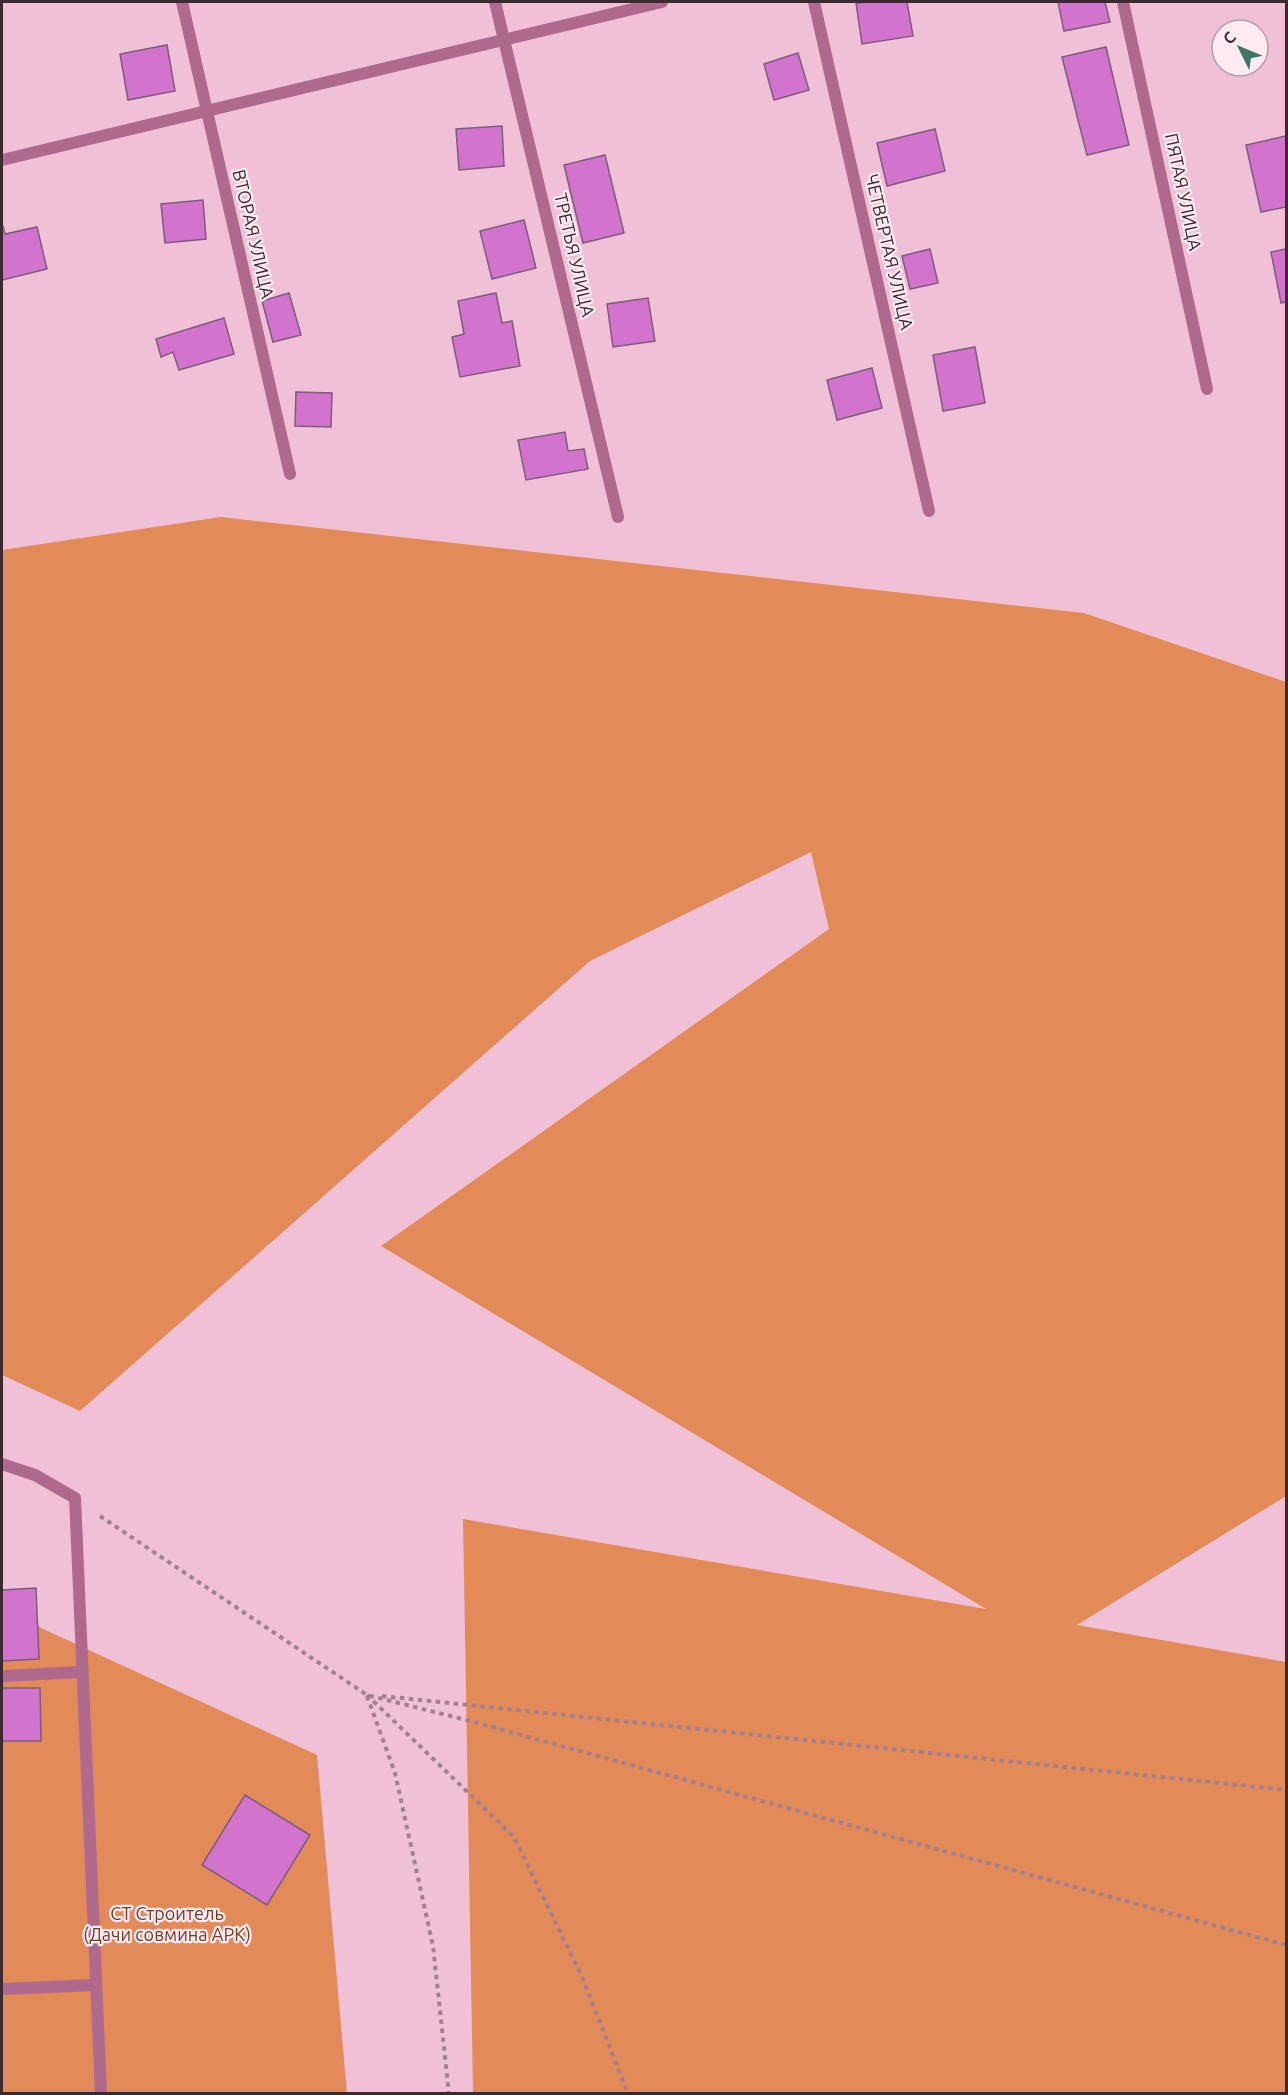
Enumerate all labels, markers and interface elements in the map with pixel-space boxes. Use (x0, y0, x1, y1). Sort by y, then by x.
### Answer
north arrow (1210, 18, 1270, 78)
text: С (1219, 28, 1239, 48)
street label: ПЯТАЯ УЛИЦА (1162, 131, 1206, 253)
street label: ВТОРАЯ УЛИЦА (229, 167, 279, 301)
street label: ЧЕТВЕРТАЯ УЛИЦА (862, 172, 918, 332)
street label: ТРЕТЬЯ УЛИЦА (551, 191, 599, 319)
park label: СТ Строитель (Дачи совмина АРК) (83, 1903, 251, 1945)

